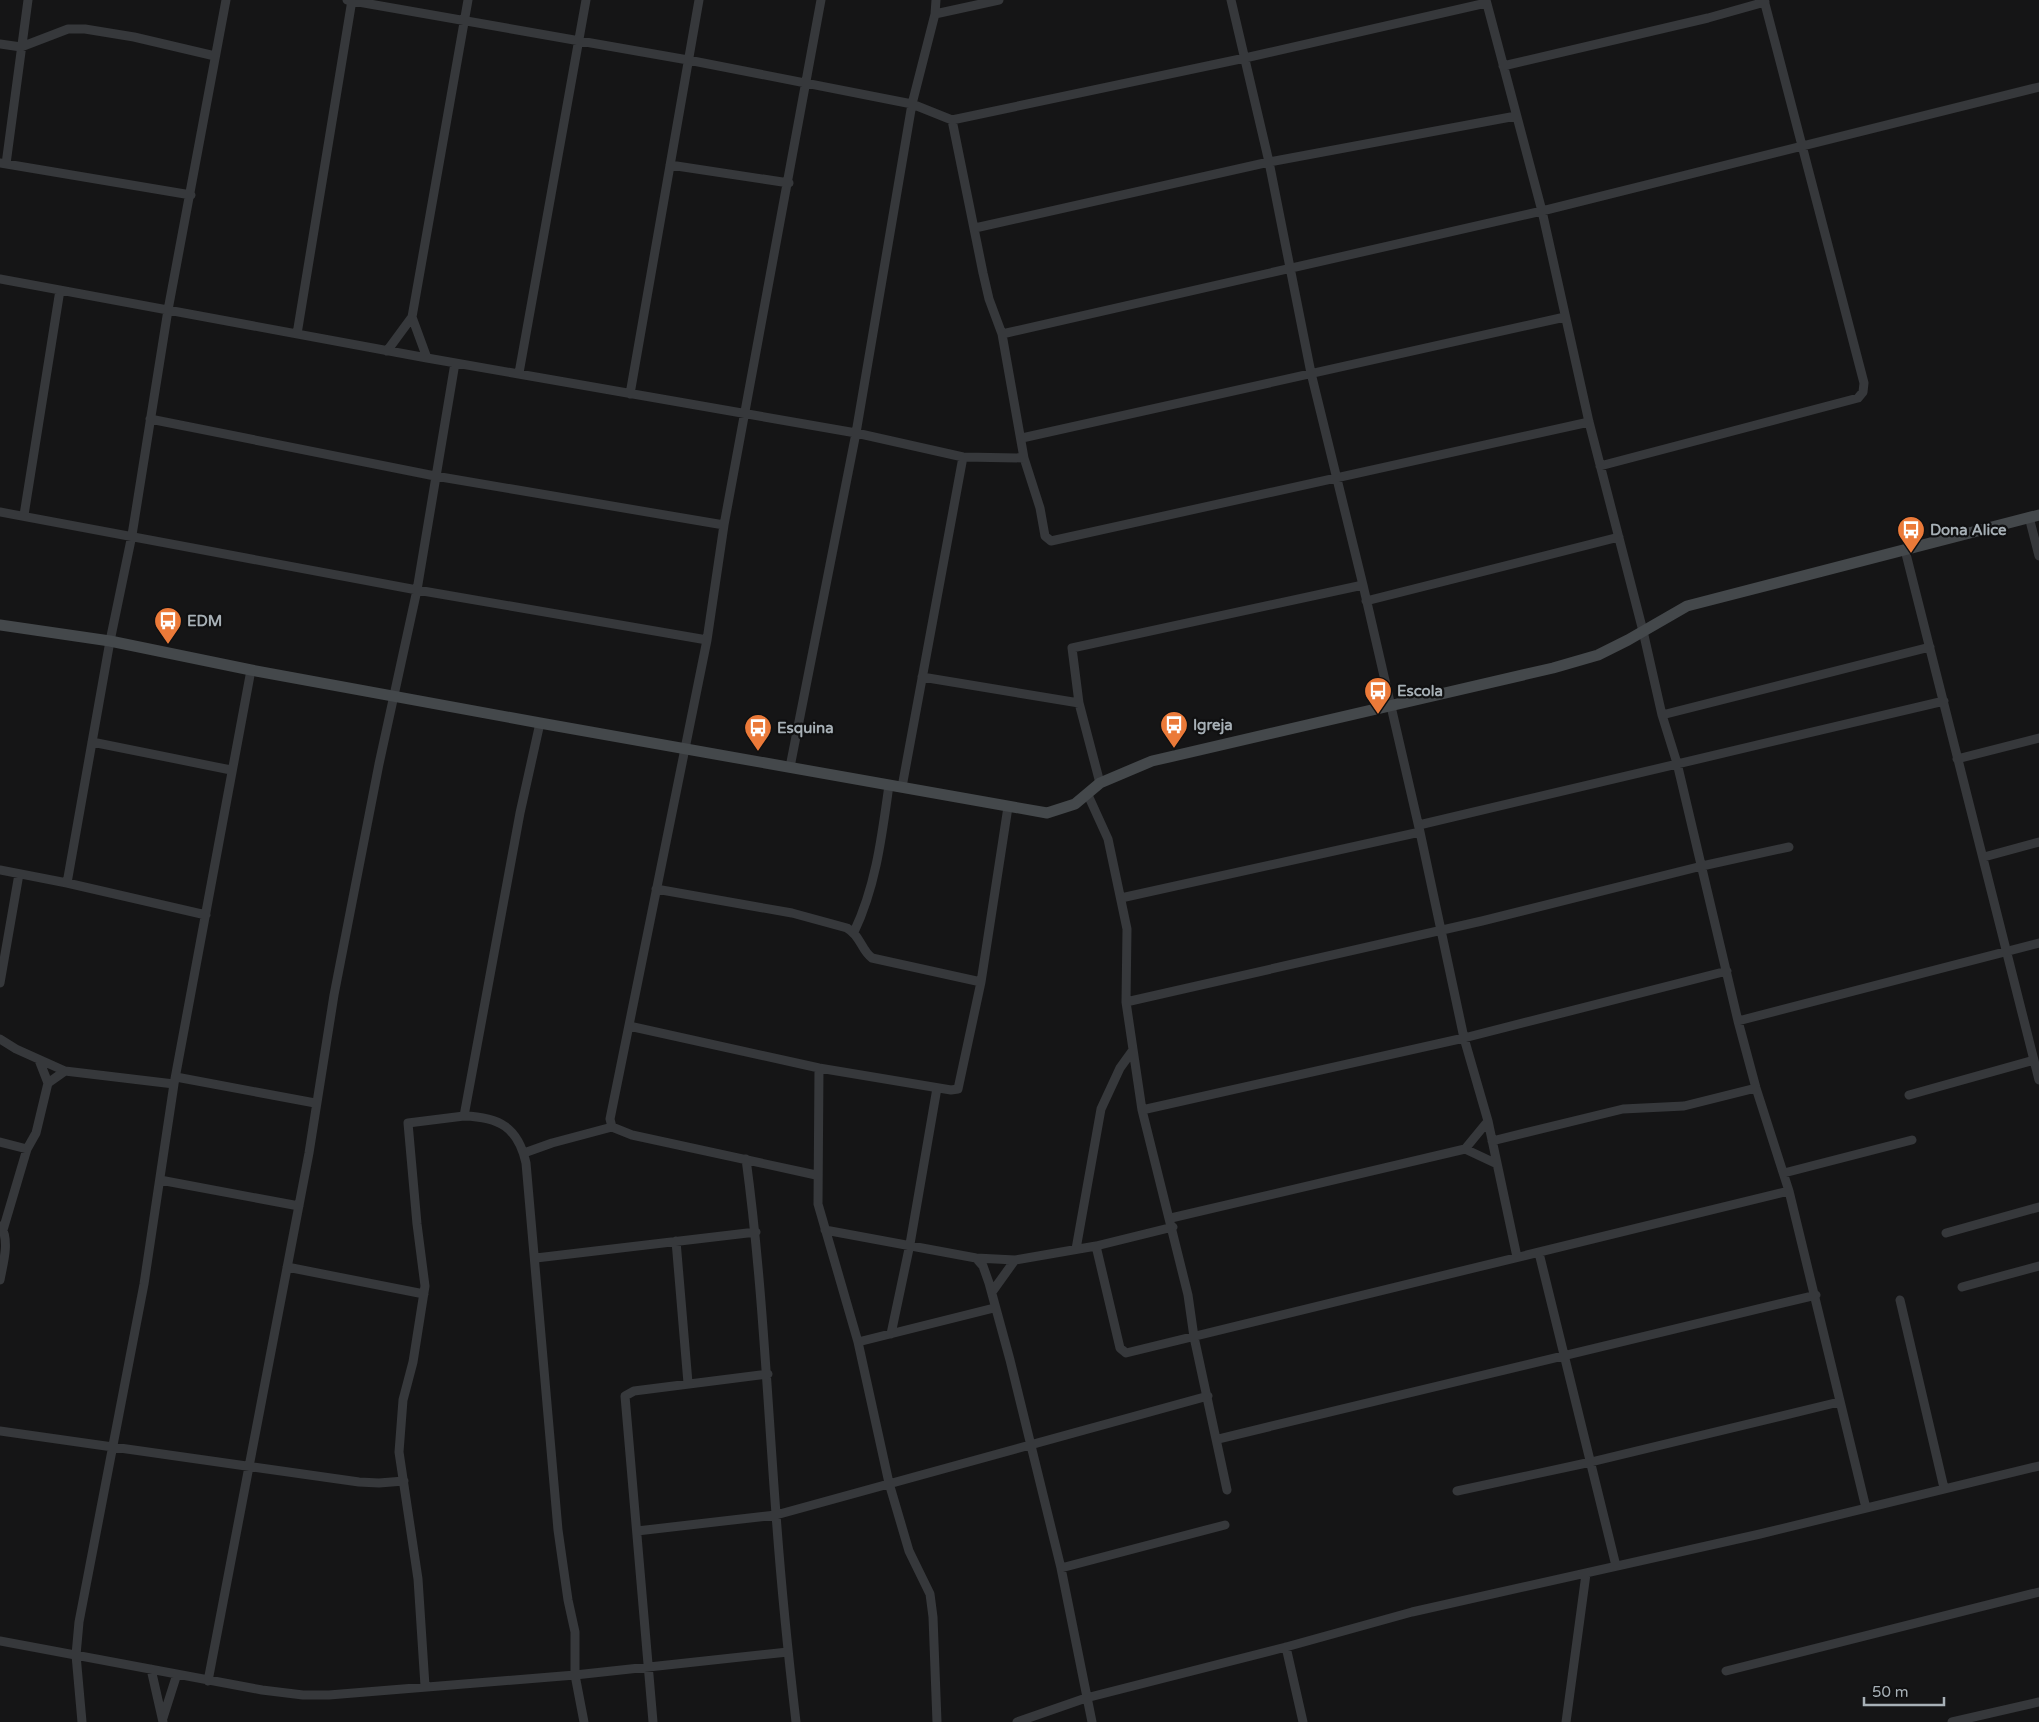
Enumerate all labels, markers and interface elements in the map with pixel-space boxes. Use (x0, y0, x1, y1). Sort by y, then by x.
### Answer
bus stop icon: Dona Alice (1896, 515, 1926, 554)
place label: Dona Alice (1930, 521, 2007, 539)
bus stop icon: EDM (153, 606, 183, 645)
place label: EDM (187, 612, 222, 630)
bus stop icon: Escola (1363, 676, 1393, 715)
place label: Escola (1397, 682, 1443, 700)
bus stop icon: Igreja (1159, 710, 1189, 749)
bus stop icon: Esquina (743, 713, 773, 752)
place label: Igreja (1193, 716, 1233, 735)
place label: Esquina (777, 719, 834, 738)
scale bar (1864, 1674, 1944, 1706)
text: 50 m (1872, 1683, 1909, 1701)

